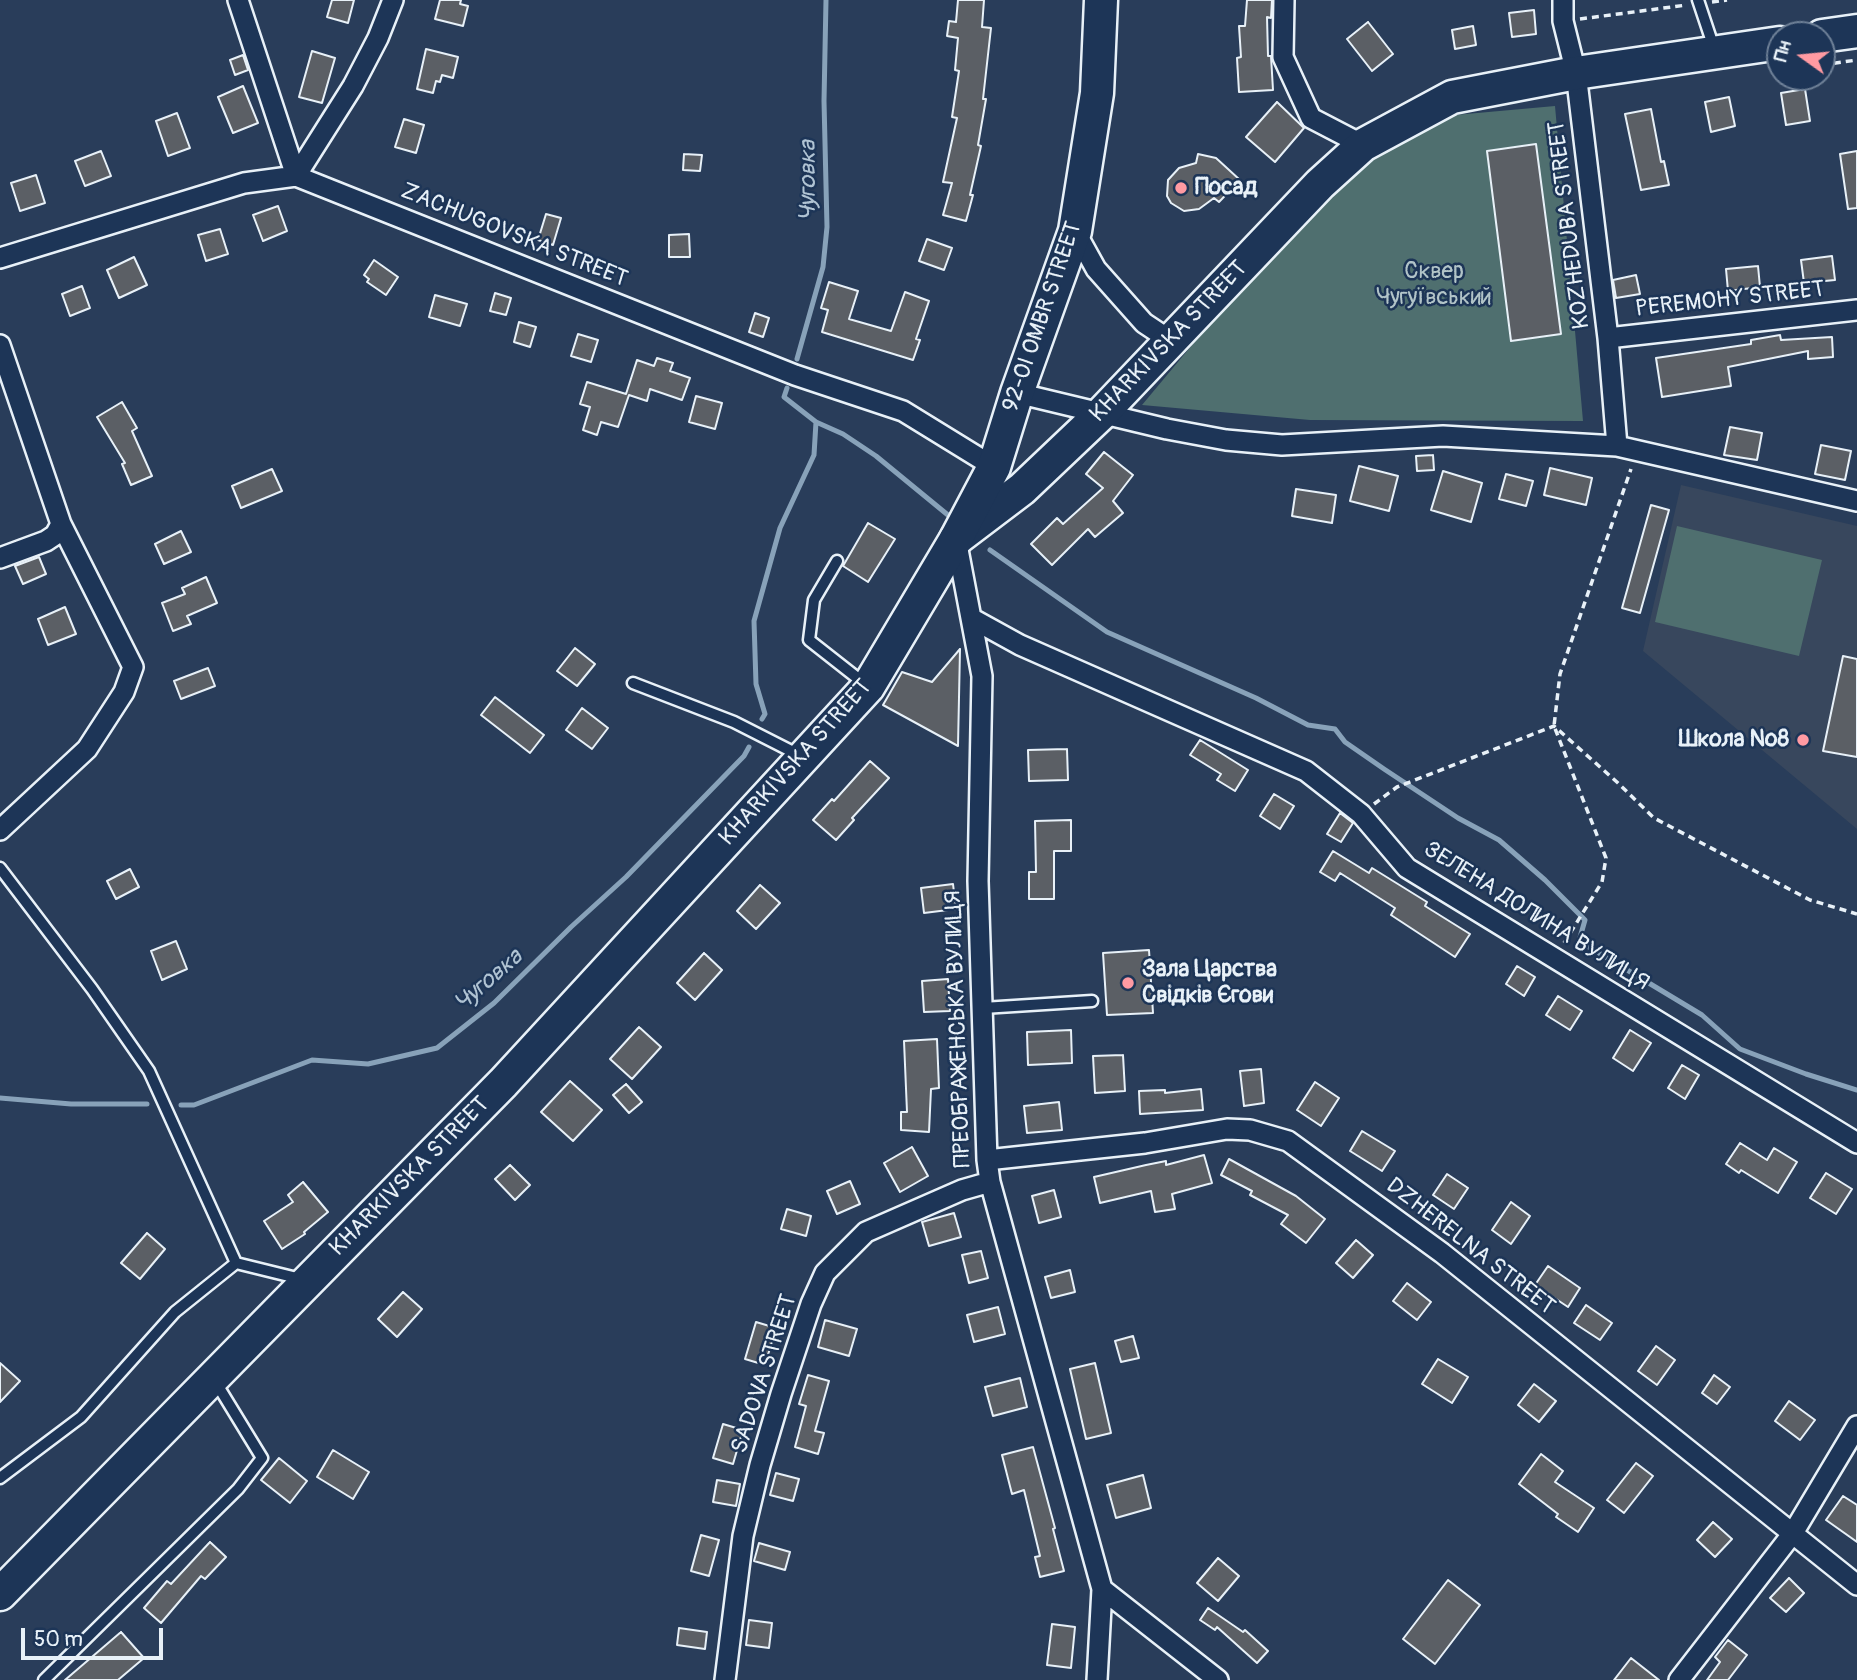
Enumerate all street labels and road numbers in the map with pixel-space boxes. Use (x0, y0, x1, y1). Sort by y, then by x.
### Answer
street label: KOZHEDUBA STREET (1544, 119, 1596, 331)
street label: ZACHUGOVSKA STREET (397, 178, 631, 294)
street label: 92-OI OMBR STREET (998, 218, 1088, 416)
street label: KHARKIVSKA STREET (1085, 255, 1253, 429)
street label: PEREMOHY STREET (1634, 276, 1826, 324)
street label: KHARKIVSKA STREET (714, 674, 878, 852)
street label: ЗЕЛЕНА ДОЛИНА ВУЛИЦЯ (1418, 836, 1654, 998)
street label: ПРЕОБРАЖЕНСЬКА ВУЛИЦЯ (940, 890, 978, 1168)
street label: KHARKIVSKA STREET (325, 1092, 495, 1262)
street label: DZHERELNA STREET (1380, 1173, 1560, 1321)
street label: SADOVA STREET (726, 1291, 804, 1457)

